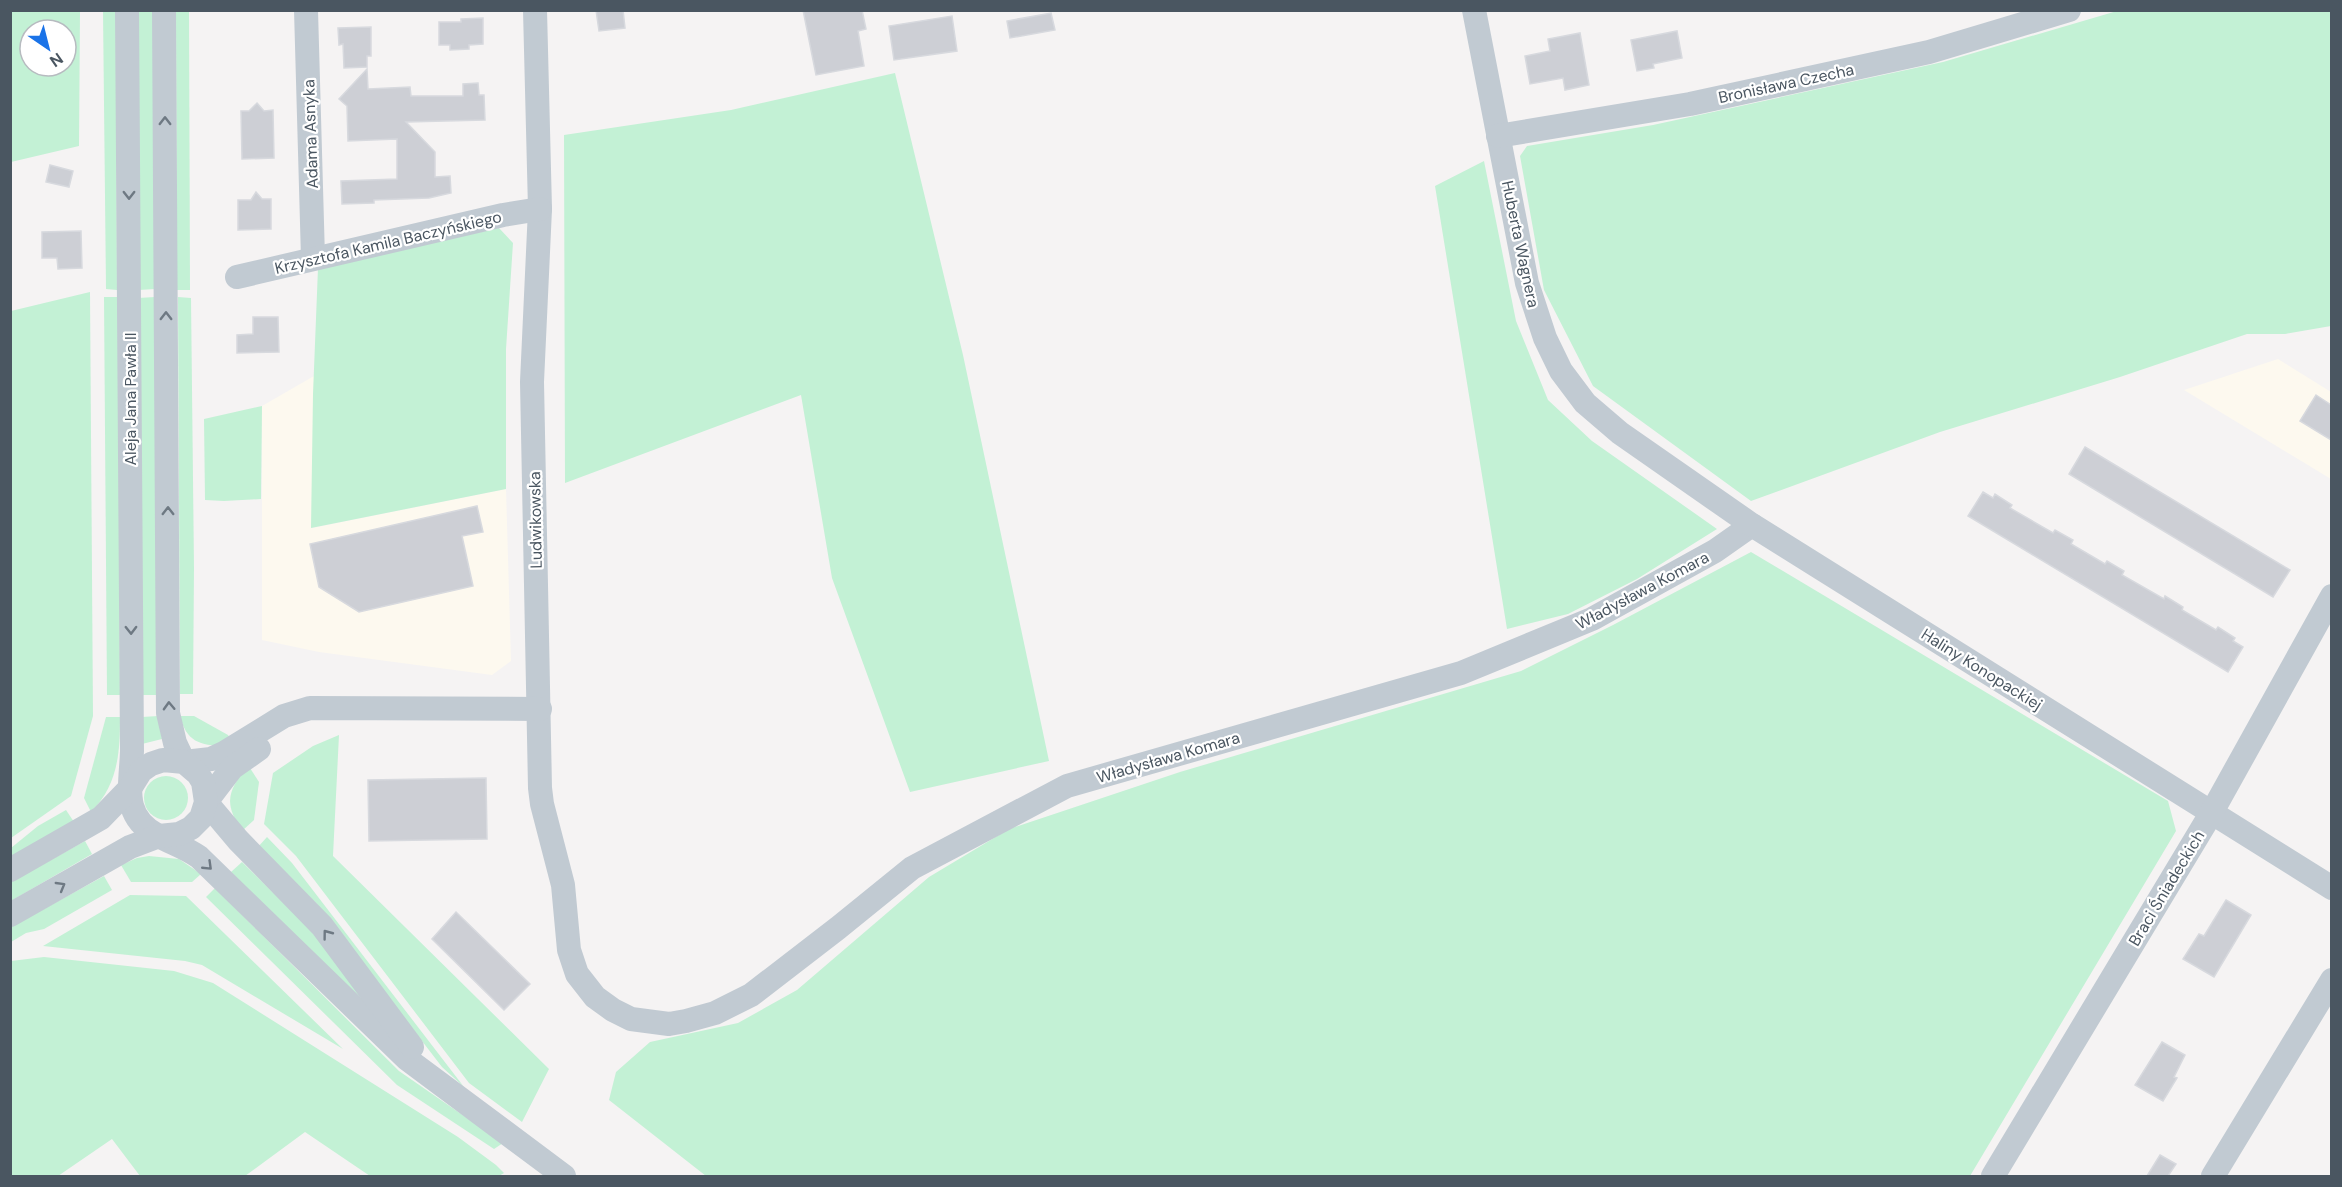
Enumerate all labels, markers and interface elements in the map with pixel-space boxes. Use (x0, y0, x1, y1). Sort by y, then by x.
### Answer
north arrow (18, 18, 78, 78)
text: N (46, 48, 67, 72)
street label: Bronisława Czecha (1716, 59, 1856, 108)
street label: Adama Asnyka (298, 79, 323, 189)
one-way arrow (159, 117, 171, 126)
street label: Huberta Wagnera (1497, 179, 1544, 310)
one-way arrow (123, 190, 135, 199)
street label: Krzysztofa Kamila Baczyńskiego (273, 206, 504, 279)
one-way arrow (160, 312, 172, 321)
street label: Aleja Jana Pawła II (120, 332, 141, 466)
street label: Ludwikowska (524, 471, 547, 569)
one-way arrow (162, 507, 174, 516)
street label: Władysława Komara (1572, 546, 1713, 634)
street label: Haliny Konopackiej (1917, 624, 2046, 715)
one-way arrow (125, 626, 137, 635)
one-way arrow (162, 702, 175, 711)
street label: Władysława Komara (1094, 727, 1242, 788)
street label: Braci Śniadeckich (2124, 827, 2209, 950)
one-way arrow (202, 859, 212, 870)
one-way arrow (55, 882, 65, 893)
one-way arrow (323, 929, 334, 940)

